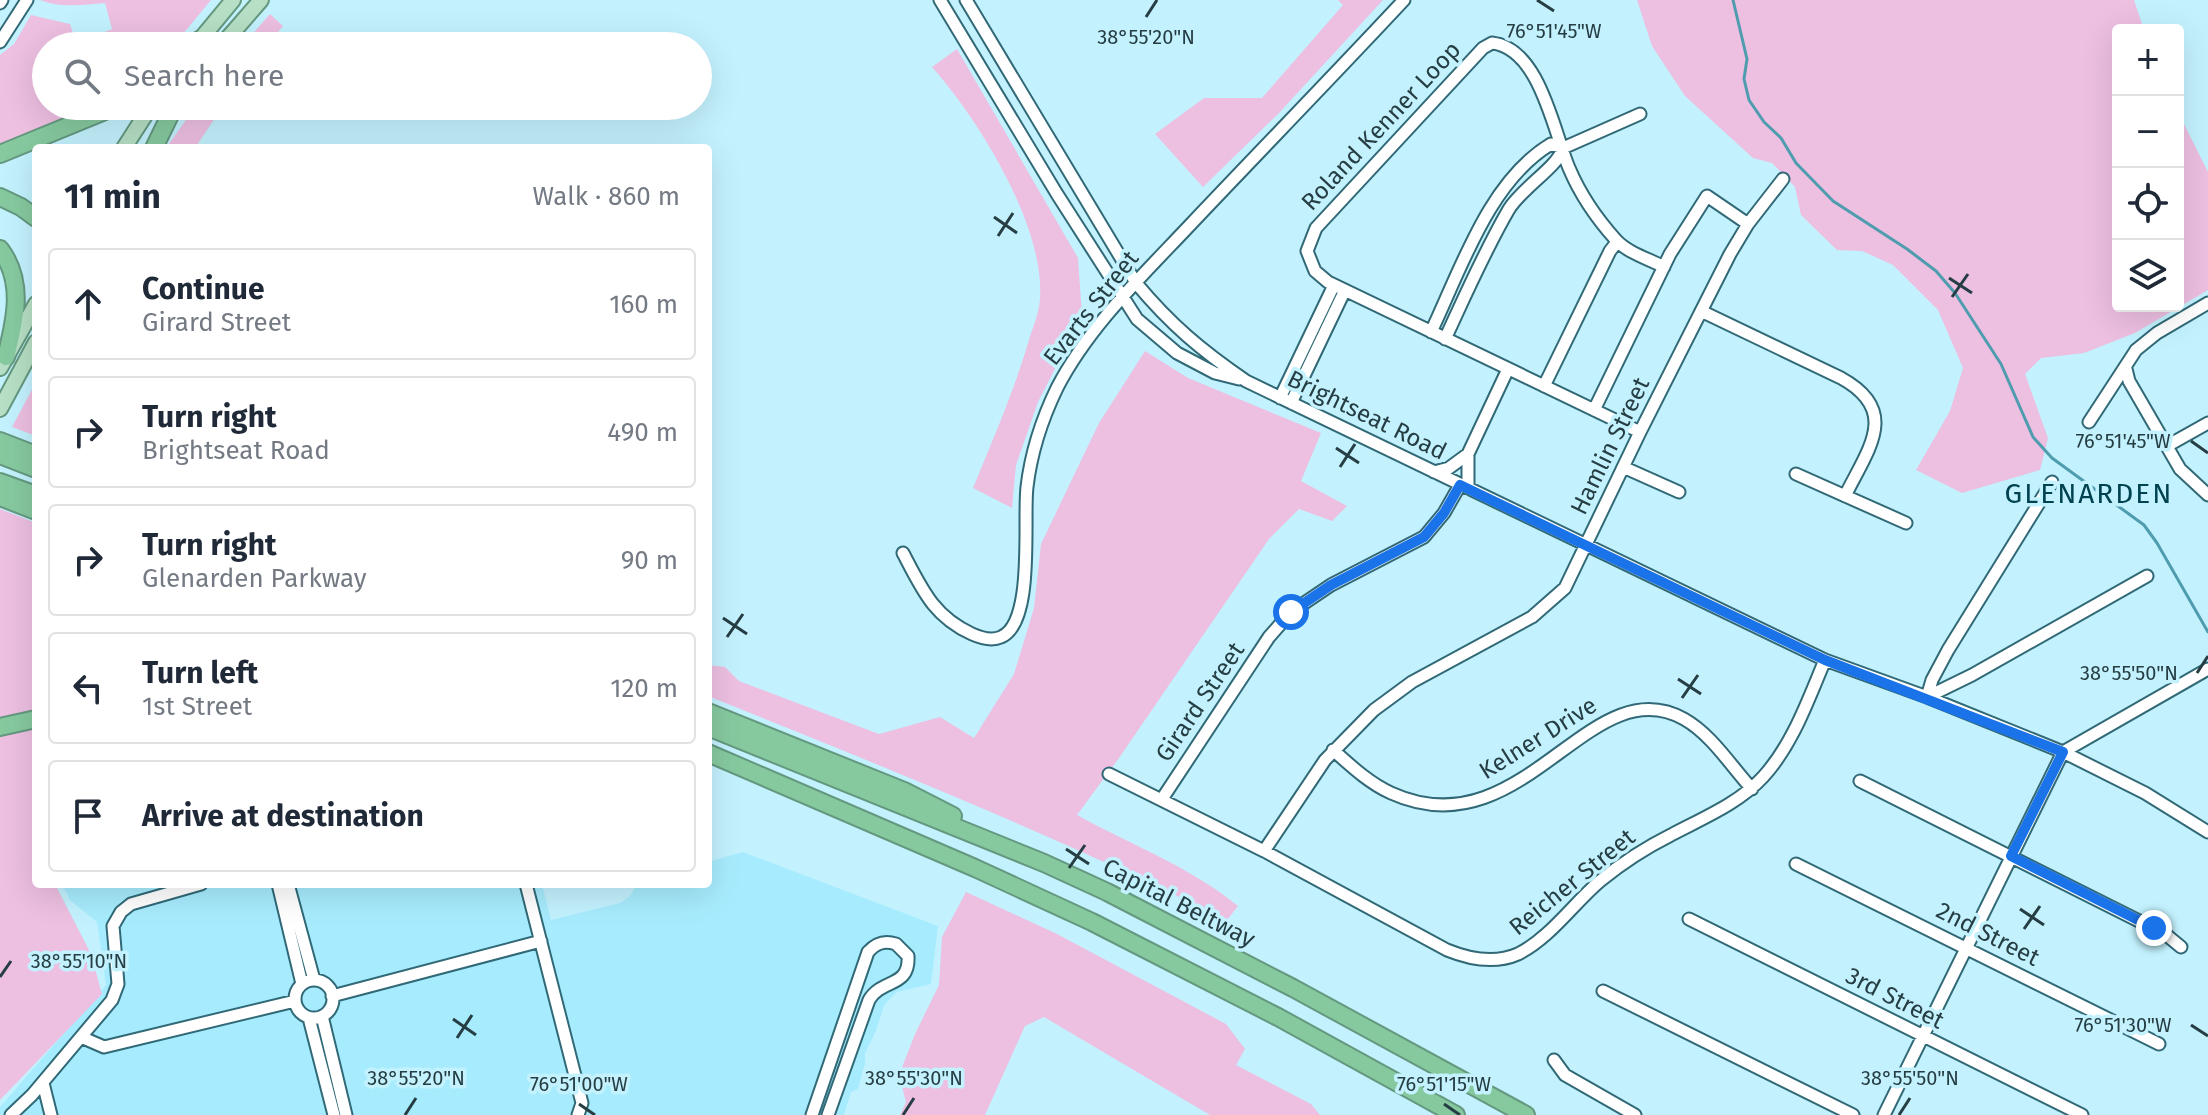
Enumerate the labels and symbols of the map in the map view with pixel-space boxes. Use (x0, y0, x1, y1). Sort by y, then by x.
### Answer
text: 76°51'45"W (1507, 19, 1602, 43)
text: 38°55'20"N (1097, 25, 1195, 49)
street label: Roland Kenner Loop (1296, 36, 1466, 216)
street label: Evarts Street (1038, 245, 1145, 371)
street label: Brightseat Road (1283, 364, 1451, 466)
street label: Hamlin Street (1565, 372, 1655, 519)
text: 76°51'45"W (2076, 429, 2171, 453)
district label: GLENARDEN (2005, 477, 2173, 510)
route start (1273, 594, 1309, 630)
street label: Girard Street (1150, 637, 1250, 767)
text: 38°55'50"N (2080, 661, 2178, 685)
street label: Kelner Drive (1474, 691, 1602, 785)
street label: Reicher Street (1504, 823, 1641, 941)
street label: Capital Beltway (1098, 853, 1260, 953)
street label: 2nd Street (1932, 896, 2044, 972)
route end (2136, 910, 2172, 946)
text: 38°55'10"N (31, 949, 127, 973)
street label: 3rd Street (1841, 961, 1949, 1035)
text: 76°51'30"W (2075, 1013, 2172, 1037)
text: 38°55'20"N (367, 1066, 465, 1090)
text: 38°55'30"N (865, 1066, 963, 1090)
text: 38°55'50"N (1861, 1066, 1959, 1090)
text: 76°51'00"W (530, 1072, 628, 1096)
text: 76°51'15"W (1397, 1072, 1491, 1096)

